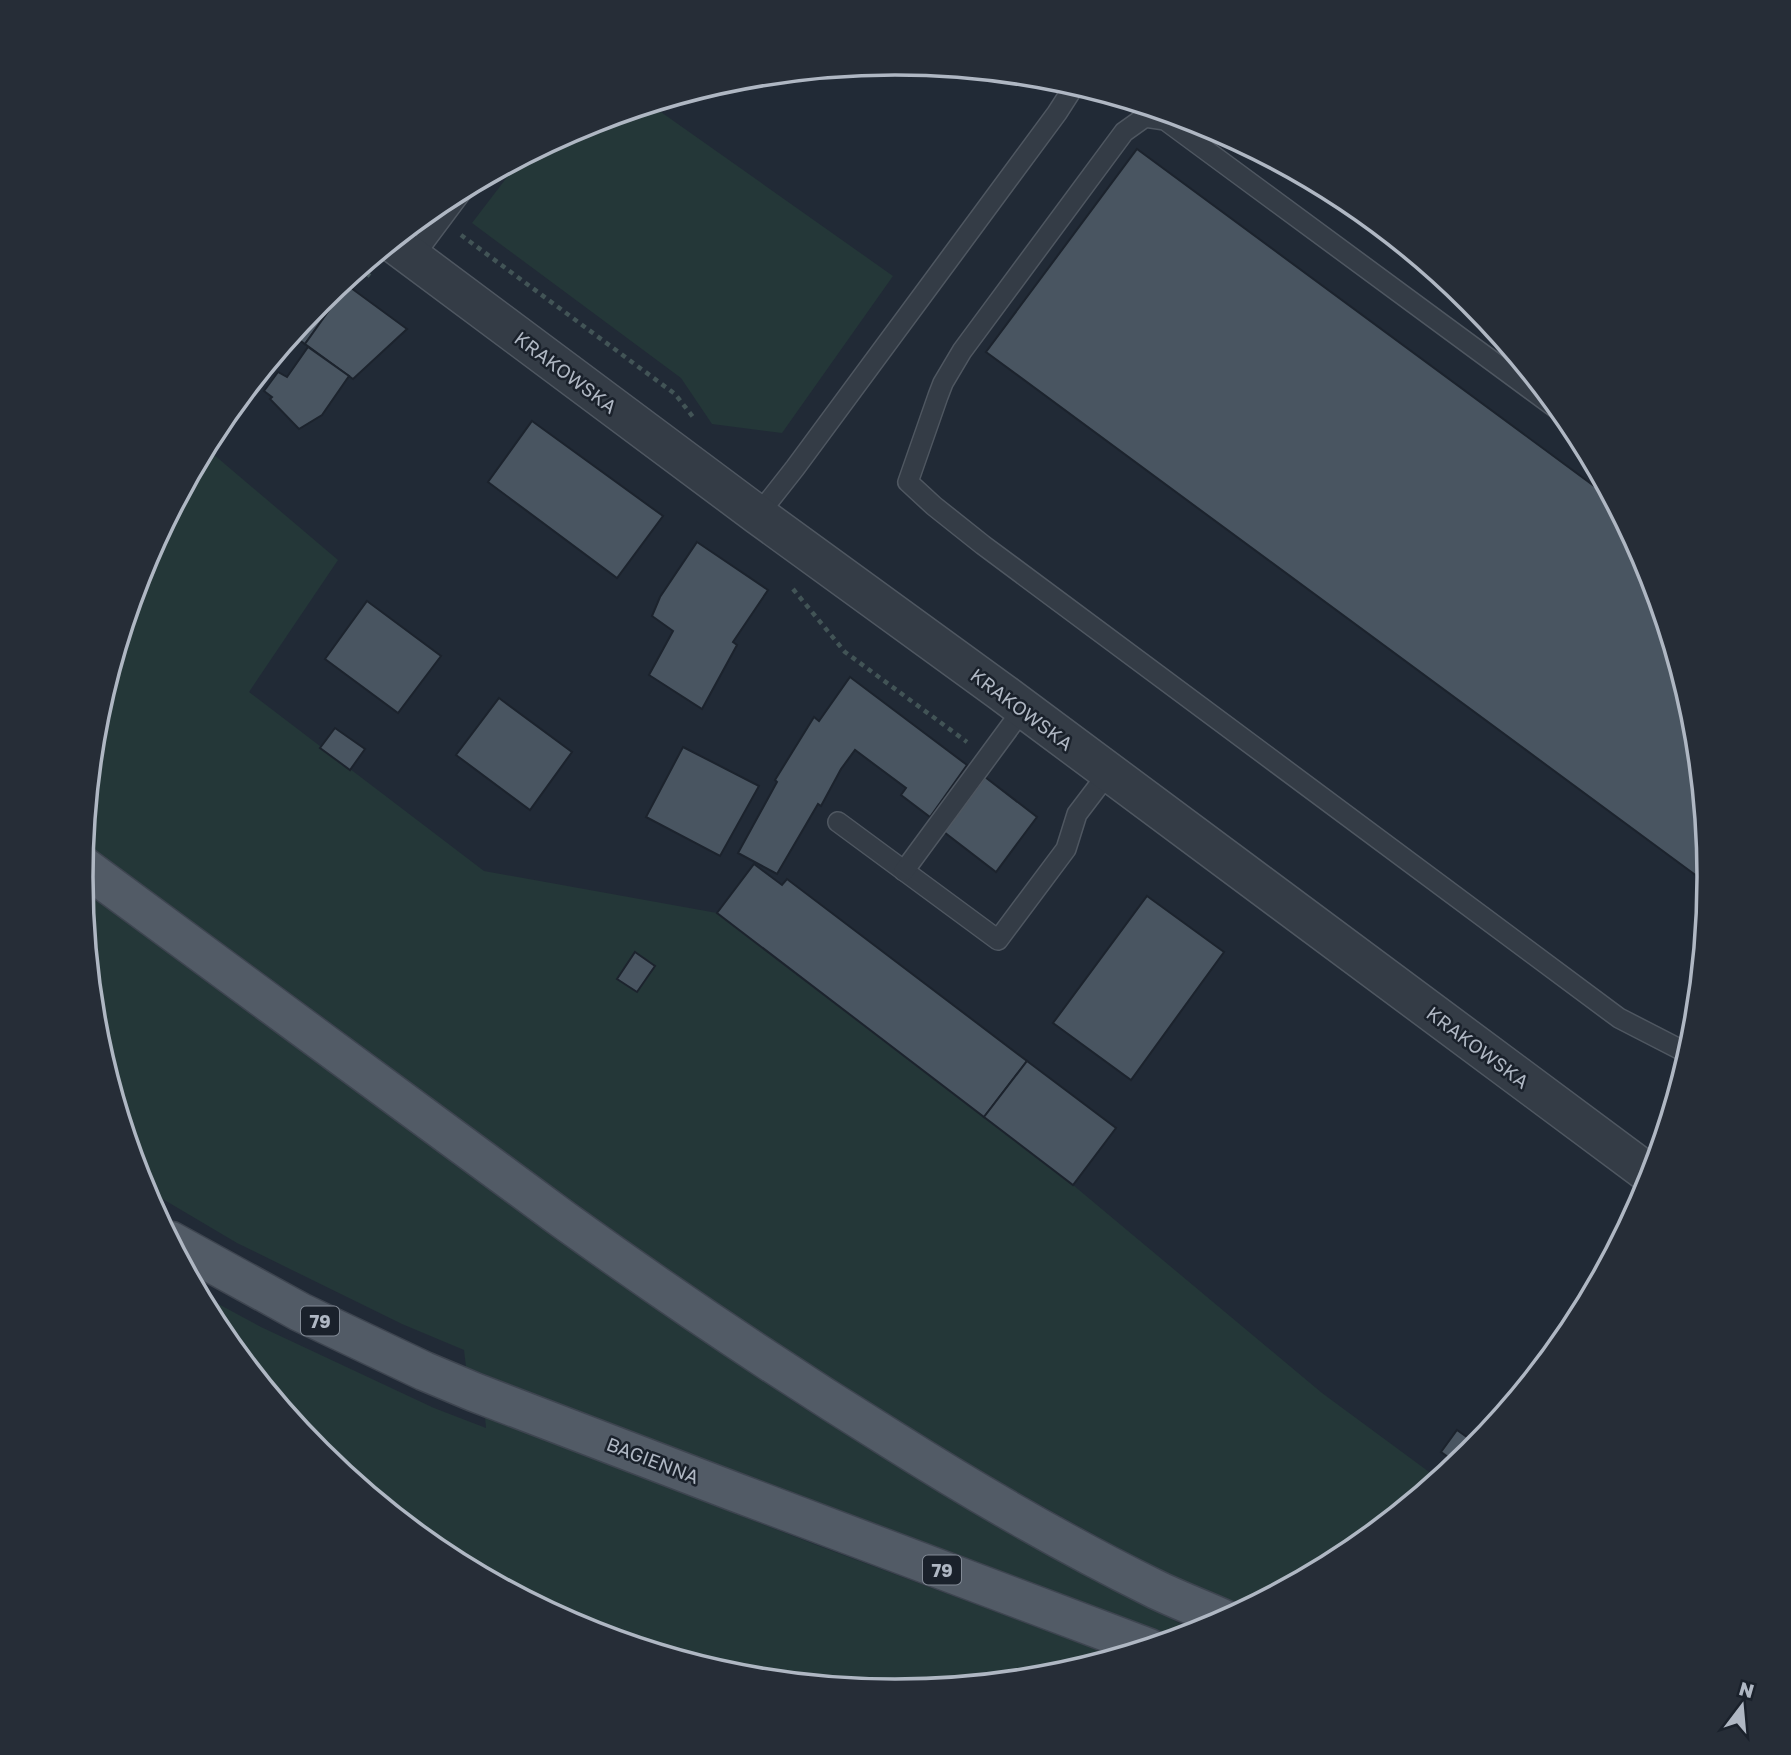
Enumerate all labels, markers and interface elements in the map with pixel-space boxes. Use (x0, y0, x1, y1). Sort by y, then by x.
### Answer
street label: KRAKOWSKA (510, 326, 622, 418)
street label: KRAKOWSKA (966, 663, 1078, 755)
street label: KRAKOWSKA (1422, 1001, 1534, 1093)
road number: 79 (301, 1306, 339, 1336)
street label: BAGIENNA (603, 1432, 703, 1488)
road number: 79 (923, 1555, 961, 1584)
north arrow (1707, 1671, 1777, 1741)
text: N (1737, 1676, 1757, 1702)

